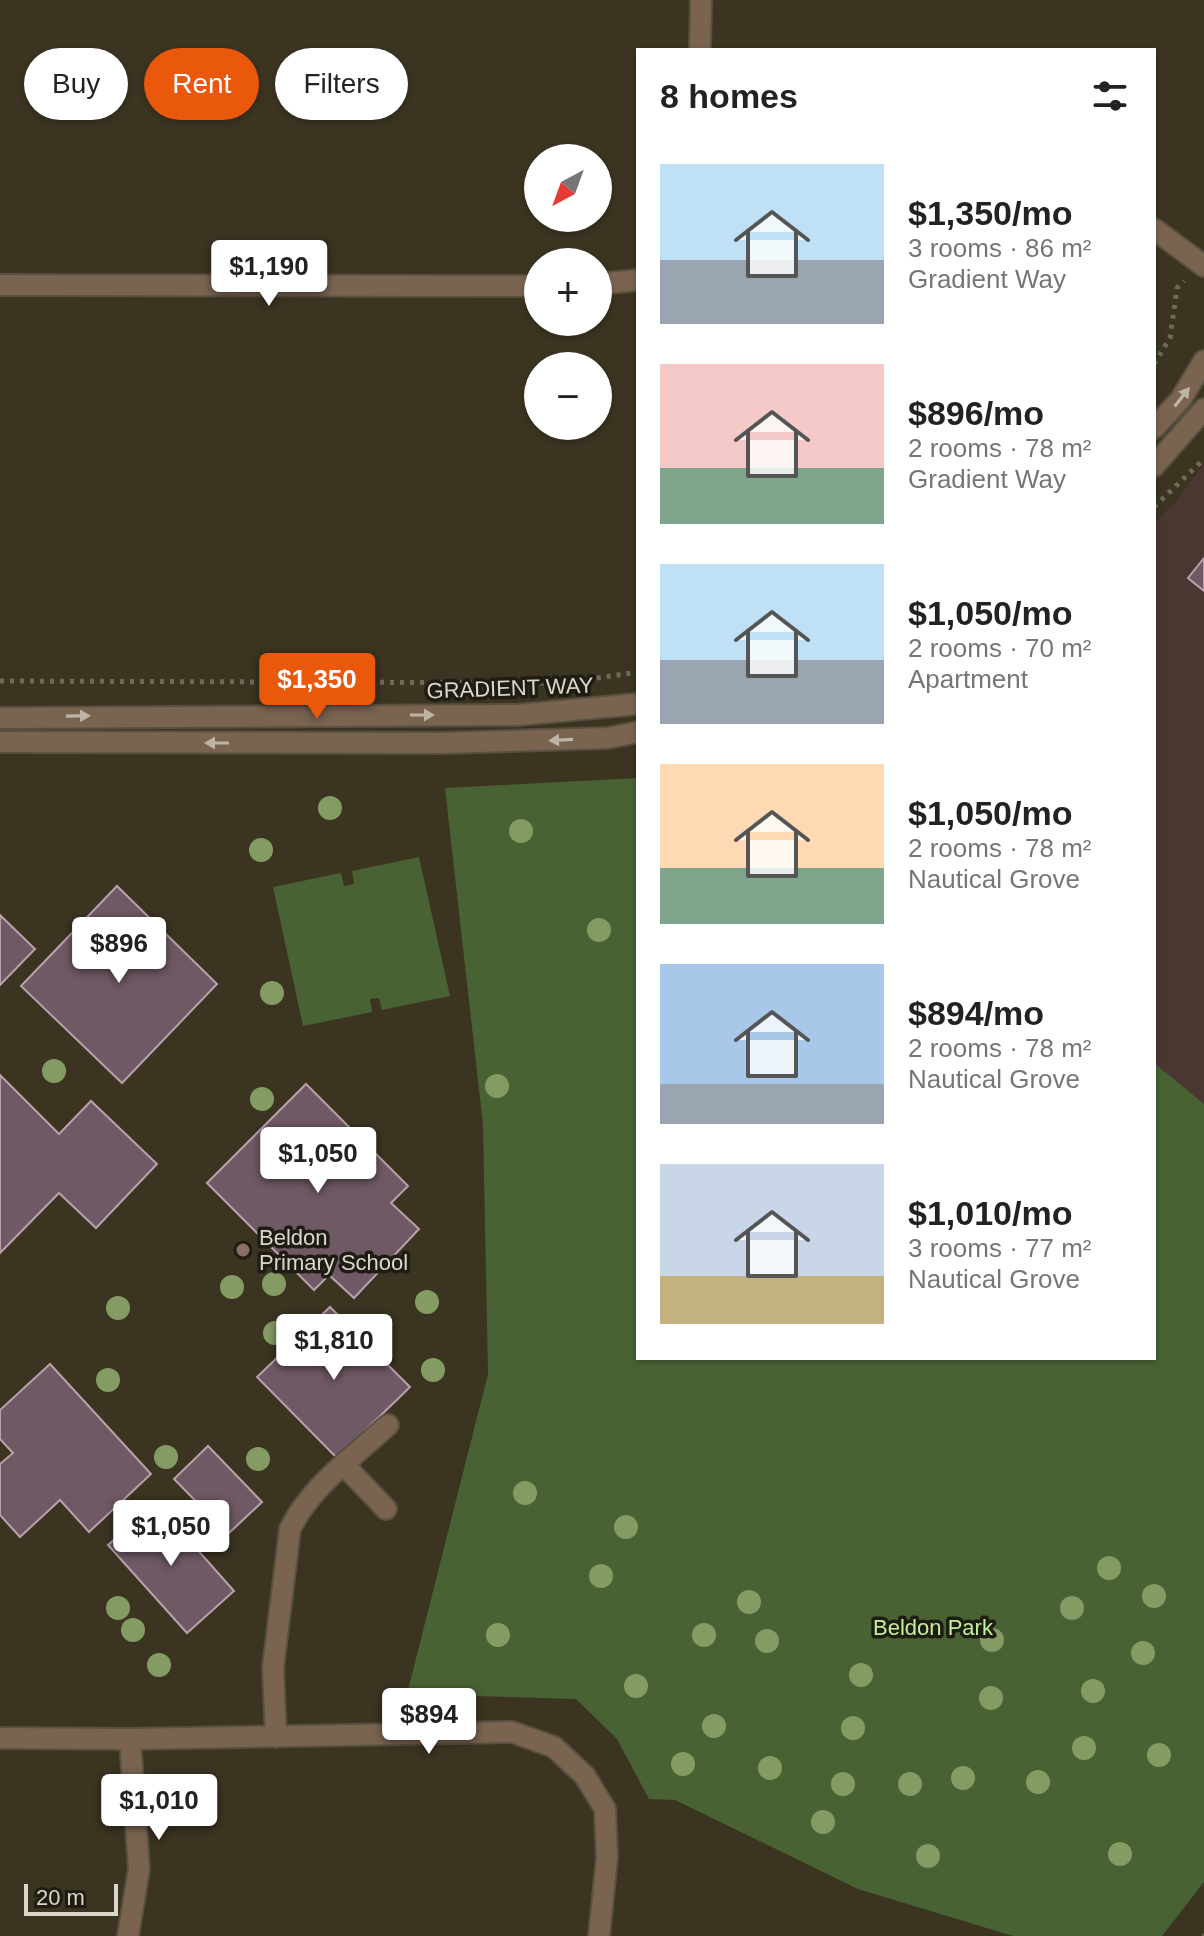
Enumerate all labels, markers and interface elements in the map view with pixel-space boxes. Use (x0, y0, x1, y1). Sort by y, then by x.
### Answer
chip: Buy (24, 48, 128, 120)
chip: Rent (144, 48, 259, 120)
chip: Filters (275, 48, 408, 120)
icon: filters (1088, 74, 1132, 118)
text: 8 homes (660, 77, 798, 115)
north arrow (524, 144, 612, 232)
map controls (524, 144, 612, 440)
text: $1,350/mo (908, 194, 1072, 232)
icon: home (724, 196, 820, 292)
text: 3 rooms · 86 m² (908, 233, 1092, 263)
pin: $1,190 (204, 240, 334, 308)
button: + (524, 248, 612, 336)
text: $1,190 (229, 251, 309, 281)
text: Gradient Way (908, 264, 1066, 294)
button: − (524, 352, 612, 440)
one-way arrow (1173, 387, 1189, 407)
text: $896/mo (908, 394, 1044, 432)
icon: home (724, 396, 820, 492)
text: 2 rooms · 78 m² (908, 433, 1092, 463)
text: Gradient Way (908, 464, 1066, 494)
text: $1,050/mo (908, 594, 1072, 632)
icon: home (724, 596, 820, 692)
text: 2 rooms · 70 m² (908, 633, 1092, 663)
pin: $1,350 (252, 653, 382, 721)
text: $1,350 (277, 664, 357, 694)
text: Apartment (908, 664, 1028, 694)
street label: GRADIENT WAY (426, 673, 594, 703)
one-way arrow (410, 709, 435, 721)
one-way arrow (66, 710, 91, 723)
one-way arrow (548, 734, 573, 747)
one-way arrow (204, 737, 229, 749)
text: $1,050/mo (908, 794, 1072, 832)
icon: home (724, 796, 820, 892)
text: 2 rooms · 78 m² (908, 833, 1092, 863)
text: Nautical Grove (908, 864, 1080, 894)
pin: $896 (72, 917, 166, 985)
text: $896 (90, 928, 148, 958)
text: $894/mo (908, 994, 1044, 1032)
icon: home (724, 996, 820, 1092)
text: 2 rooms · 78 m² (908, 1033, 1092, 1063)
text: Nautical Grove (908, 1064, 1080, 1094)
pin: $1,050 (253, 1127, 383, 1195)
text: $1,050 (278, 1138, 358, 1168)
text: $1,010/mo (908, 1194, 1072, 1232)
icon: home (724, 1196, 820, 1292)
place label: Beldon Primary School (259, 1225, 408, 1275)
text: 3 rooms · 77 m² (908, 1233, 1092, 1263)
marker: Beldon Primary School (234, 1241, 252, 1259)
text: Nautical Grove (908, 1264, 1080, 1294)
pin: $1,810 (269, 1314, 399, 1382)
text: $1,810 (294, 1325, 374, 1355)
pin: $1,050 (106, 1500, 236, 1568)
text: $1,050 (131, 1511, 211, 1541)
park label: Beldon Park (873, 1615, 994, 1640)
pin: $894 (382, 1688, 476, 1756)
text: $894 (400, 1699, 458, 1729)
pin: $1,010 (94, 1774, 224, 1842)
text: $1,010 (119, 1785, 199, 1815)
scale bar (24, 1880, 118, 1916)
text: 20 m (36, 1885, 85, 1910)

